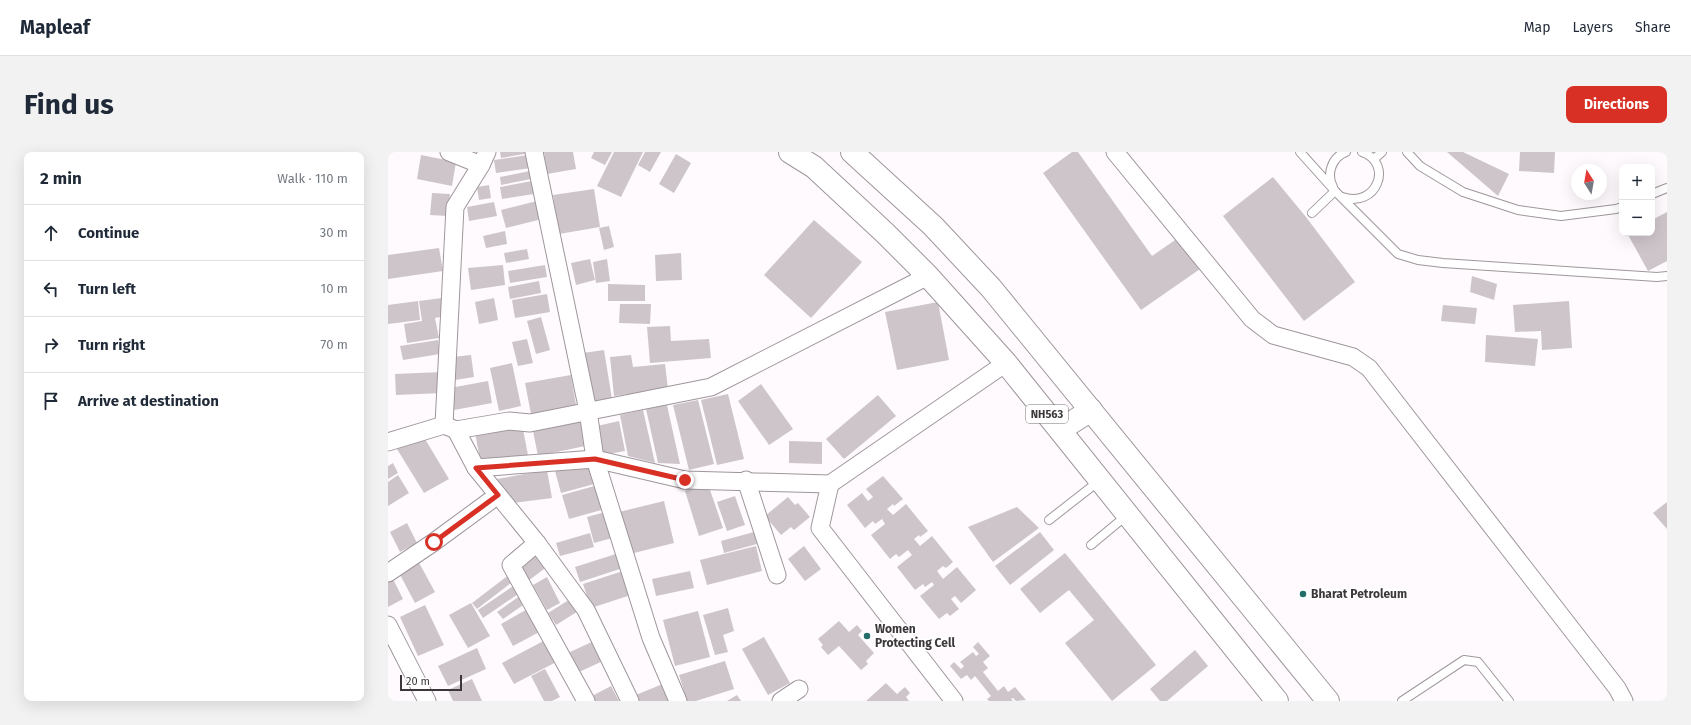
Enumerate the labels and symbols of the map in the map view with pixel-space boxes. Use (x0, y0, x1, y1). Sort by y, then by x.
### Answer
north arrow (1571, 164, 1607, 200)
road number: NH563 (1026, 405, 1068, 423)
route end (676, 471, 694, 489)
route start (425, 533, 443, 551)
place label: Bharat Petroleum (1311, 587, 1407, 601)
marker: Bharat Petroleum (1298, 589, 1308, 599)
place label: Women Protecting Cell (875, 622, 955, 650)
marker: Women Protecting Cell (862, 631, 872, 641)
scale bar (400, 673, 462, 692)

